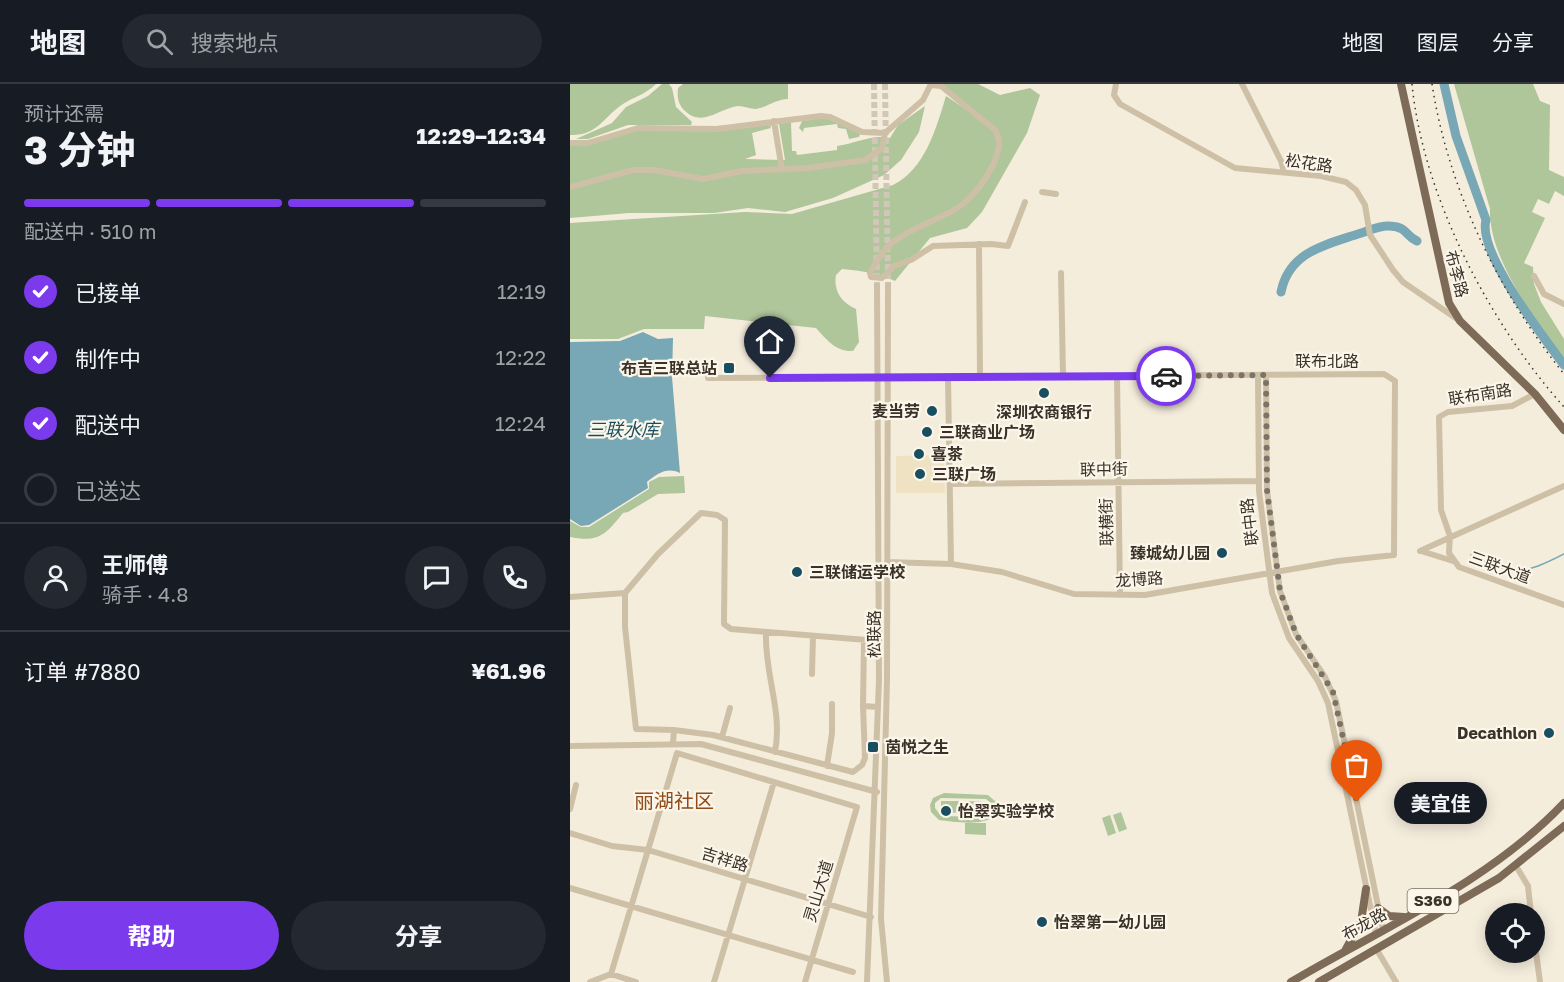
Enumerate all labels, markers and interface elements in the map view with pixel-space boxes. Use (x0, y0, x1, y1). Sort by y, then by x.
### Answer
search box (122, 14, 542, 68)
icon: search (143, 25, 176, 58)
text: 地图 (30, 26, 86, 59)
text: 搜索地点 (191, 29, 279, 56)
text: 地图 (1342, 29, 1384, 55)
text: 图层 (1417, 29, 1459, 55)
text: 分享 (1492, 29, 1534, 55)
text: 预计还需 (24, 101, 104, 125)
text: 12:29–12:34 (416, 122, 546, 149)
text: 3 分钟 (24, 126, 136, 173)
street label: 松花路 (1284, 150, 1334, 176)
text: 配送中 · 510 m (24, 219, 156, 243)
street label: 布李路 (1441, 248, 1473, 300)
icon: check (24, 275, 57, 308)
text: 已接单 (75, 279, 141, 306)
text: 12:19 (497, 279, 546, 303)
pin (744, 316, 795, 378)
icon: home (753, 325, 786, 358)
icon: check (24, 341, 57, 374)
text: 制作中 (75, 345, 141, 372)
text: 12:22 (496, 345, 546, 369)
courier (1136, 346, 1196, 406)
street label: 联布北路 (1295, 351, 1359, 371)
place label: 布吉三联总站 (621, 358, 717, 378)
icon: car (1150, 360, 1183, 393)
marker: 布吉三联总站 (722, 361, 736, 375)
street label: 联布南路 (1447, 379, 1513, 409)
marker: 深圳农商银行 (1037, 386, 1051, 400)
place label: 麦当劳 (872, 401, 920, 421)
place label: 深圳农商银行 (996, 402, 1092, 422)
marker: 麦当劳 (925, 404, 939, 418)
icon: check (24, 407, 57, 440)
text: 配送中 (75, 411, 141, 438)
text: 12:24 (495, 411, 546, 435)
water label: 三联水库 (587, 418, 662, 440)
place label: 三联商业广场 (939, 422, 1035, 442)
marker: 三联商业广场 (920, 425, 934, 439)
place label: 喜茶 (931, 444, 963, 464)
marker: 喜茶 (912, 447, 926, 461)
street label: 联中街 (1080, 459, 1128, 479)
place label: 三联广场 (932, 464, 996, 484)
marker: 三联广场 (913, 467, 927, 481)
text: 已送达 (75, 477, 141, 504)
street label: 联中路 (1236, 497, 1262, 547)
street label: 联横街 (1096, 498, 1116, 546)
place label: 臻城幼儿园 (1130, 543, 1210, 563)
button: person (24, 546, 87, 609)
button: chat (405, 546, 468, 609)
button: phone (483, 546, 546, 609)
marker: 臻城幼儿园 (1215, 546, 1229, 560)
street label: 三联大道 (1467, 547, 1533, 587)
text: 王师傅 (102, 551, 168, 578)
place label: 三联储运学校 (809, 562, 906, 582)
marker: 三联储运学校 (790, 565, 804, 579)
street label: 龙博路 (1114, 567, 1164, 591)
text: 骑手 · 4.8 (102, 582, 188, 606)
street label: 松联路 (864, 610, 884, 658)
text: ¥61.96 (471, 657, 546, 684)
text: 订单 #7880 (24, 658, 141, 685)
place label: Decathlon (1457, 723, 1537, 743)
marker: Decathlon (1542, 726, 1556, 740)
place label: 茵悦之生 (885, 737, 949, 757)
marker: 茵悦之生 (866, 740, 880, 754)
pin (1331, 740, 1382, 802)
icon: bag (1340, 749, 1373, 782)
callout: 美宜佳 (1393, 781, 1486, 823)
district label: 丽湖社区 (634, 788, 714, 812)
text: 美宜佳 (1411, 791, 1471, 815)
place label: 怡翠实验学校 (958, 801, 1055, 821)
marker: 怡翠实验学校 (939, 804, 953, 818)
street label: 吉祥路 (699, 842, 751, 876)
street label: 灵山大道 (799, 857, 837, 925)
road number: S360 (1408, 889, 1458, 913)
button: 帮助 (24, 901, 279, 970)
button: 分享 (291, 901, 546, 970)
map controls (1485, 903, 1545, 963)
button: locate (1485, 903, 1545, 963)
street label: 布龙路 (1338, 904, 1390, 944)
place label: 怡翠第一幼儿园 (1054, 912, 1166, 932)
marker: 怡翠第一幼儿园 (1035, 915, 1049, 929)

